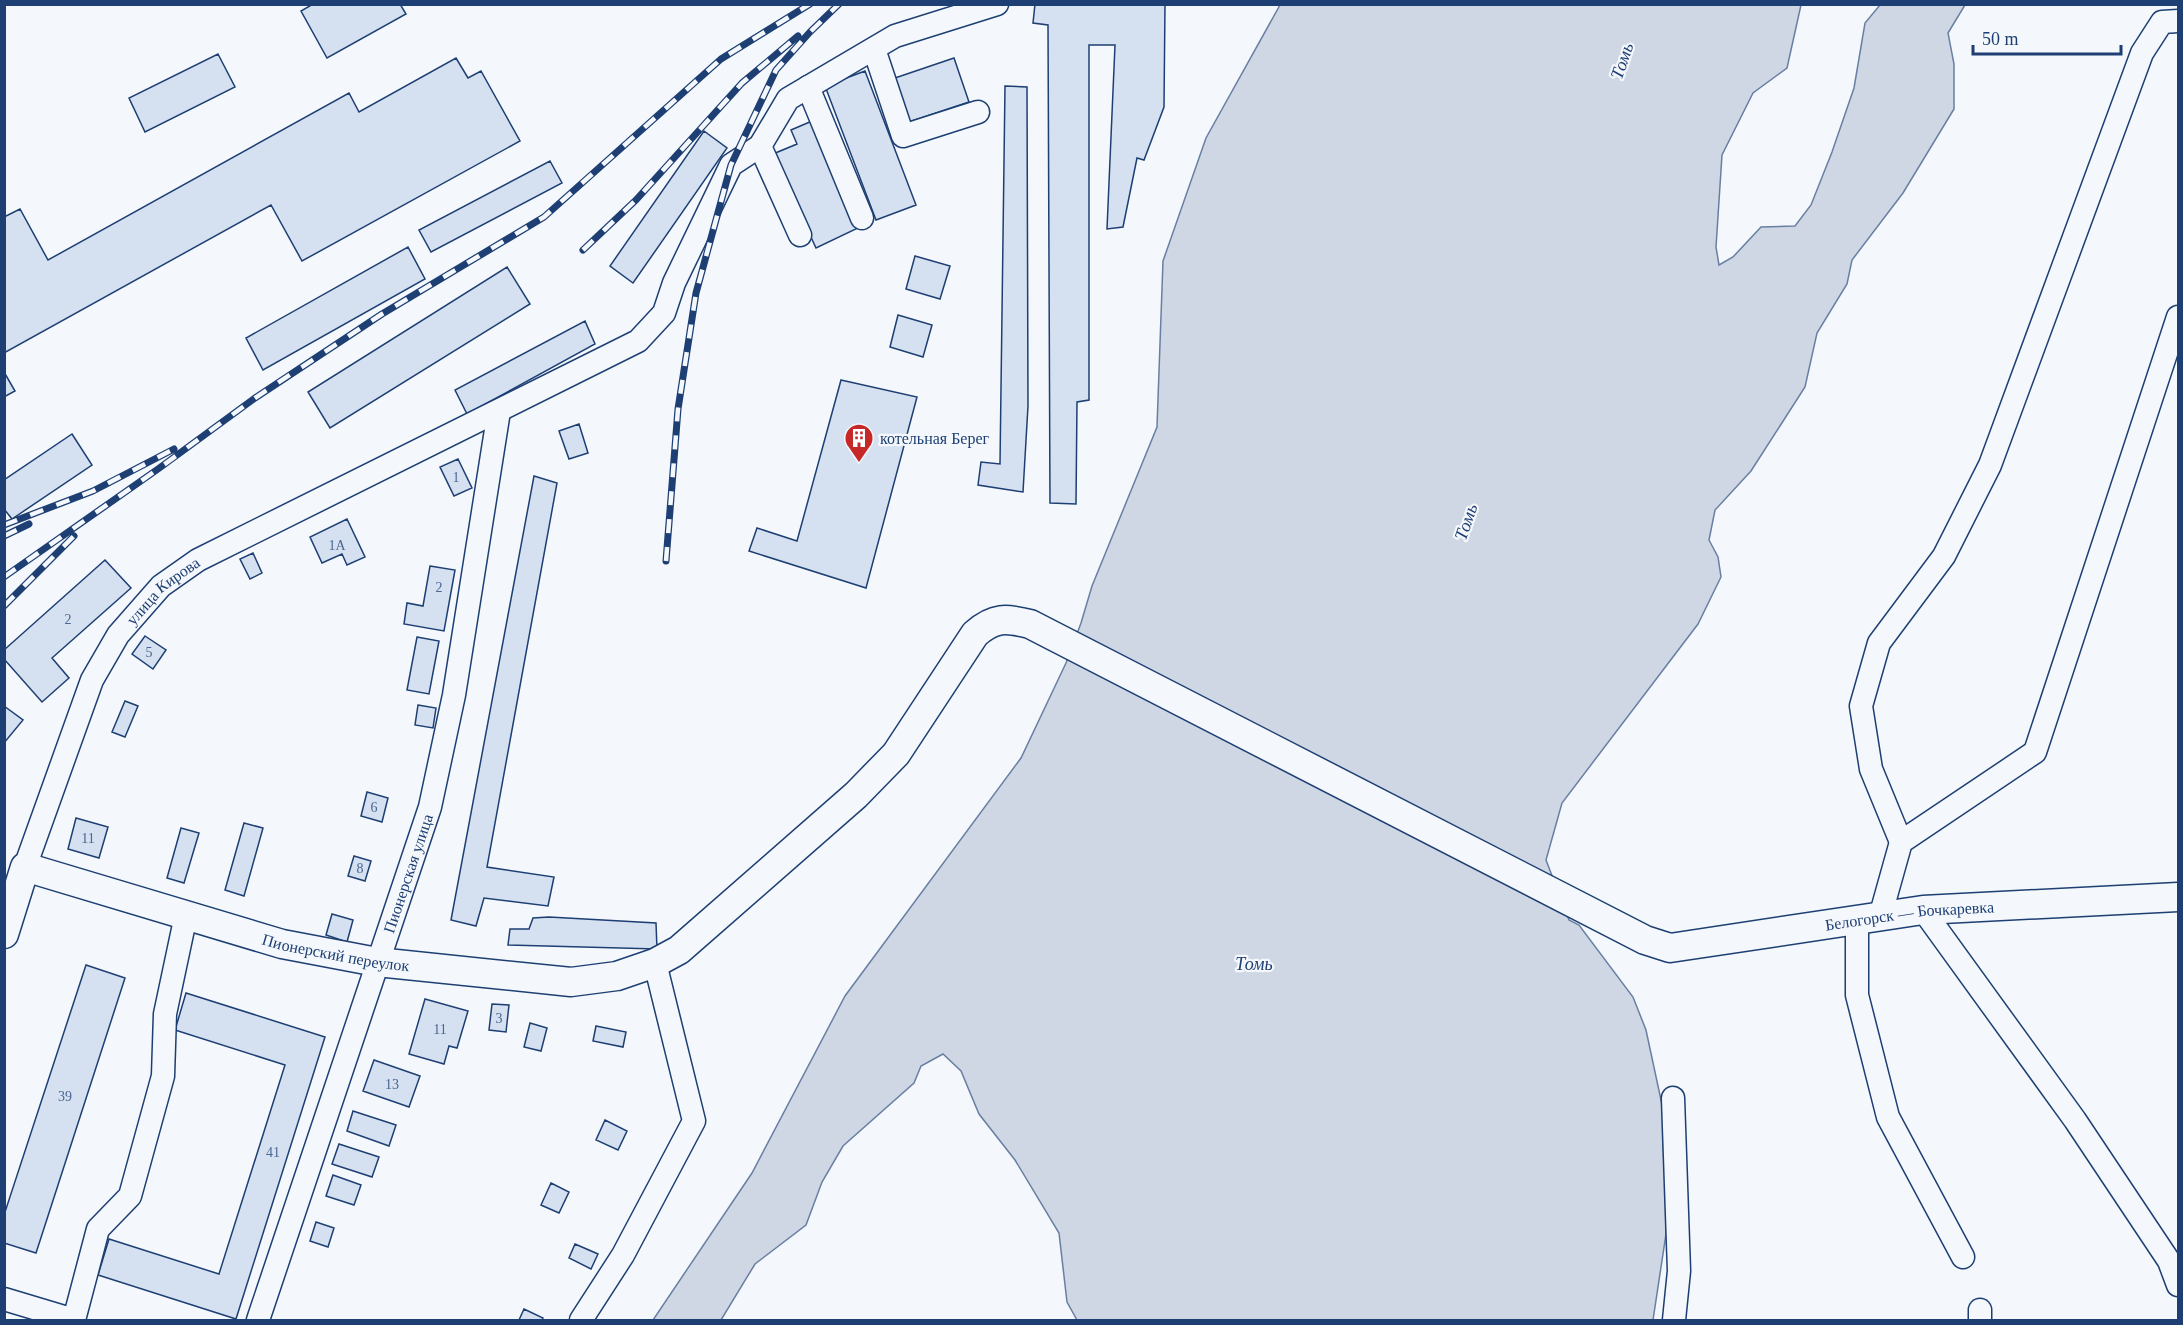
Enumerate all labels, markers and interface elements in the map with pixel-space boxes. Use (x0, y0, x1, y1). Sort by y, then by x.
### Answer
scale bar (1973, 18, 2122, 56)
text: 50 m (1982, 29, 2019, 49)
water label: Томь (1606, 40, 1638, 82)
building icon: котельная Берег (843, 422, 875, 464)
place label: котельная Берег (880, 430, 990, 448)
house number: 1 (453, 470, 460, 485)
water label: Томь (1450, 501, 1482, 543)
house number: 1А (328, 538, 346, 553)
street label: улица Кирова (123, 554, 203, 629)
house number: 2 (436, 580, 443, 595)
house number: 2 (65, 612, 72, 627)
house number: 5 (146, 645, 153, 660)
house number: 6 (371, 800, 378, 815)
street label: Пионерская улица (380, 812, 436, 935)
house number: 11 (81, 831, 95, 846)
house number: 8 (357, 861, 364, 876)
street label: Белогорск — Бочкаревка (1824, 898, 1994, 934)
street label: Пионерский переулок (260, 931, 410, 974)
water label: Томь (1235, 954, 1273, 974)
house number: 3 (496, 1011, 503, 1026)
house number: 11 (433, 1022, 447, 1037)
house number: 13 (385, 1077, 399, 1092)
house number: 39 (58, 1089, 72, 1104)
house number: 41 (266, 1145, 280, 1160)

